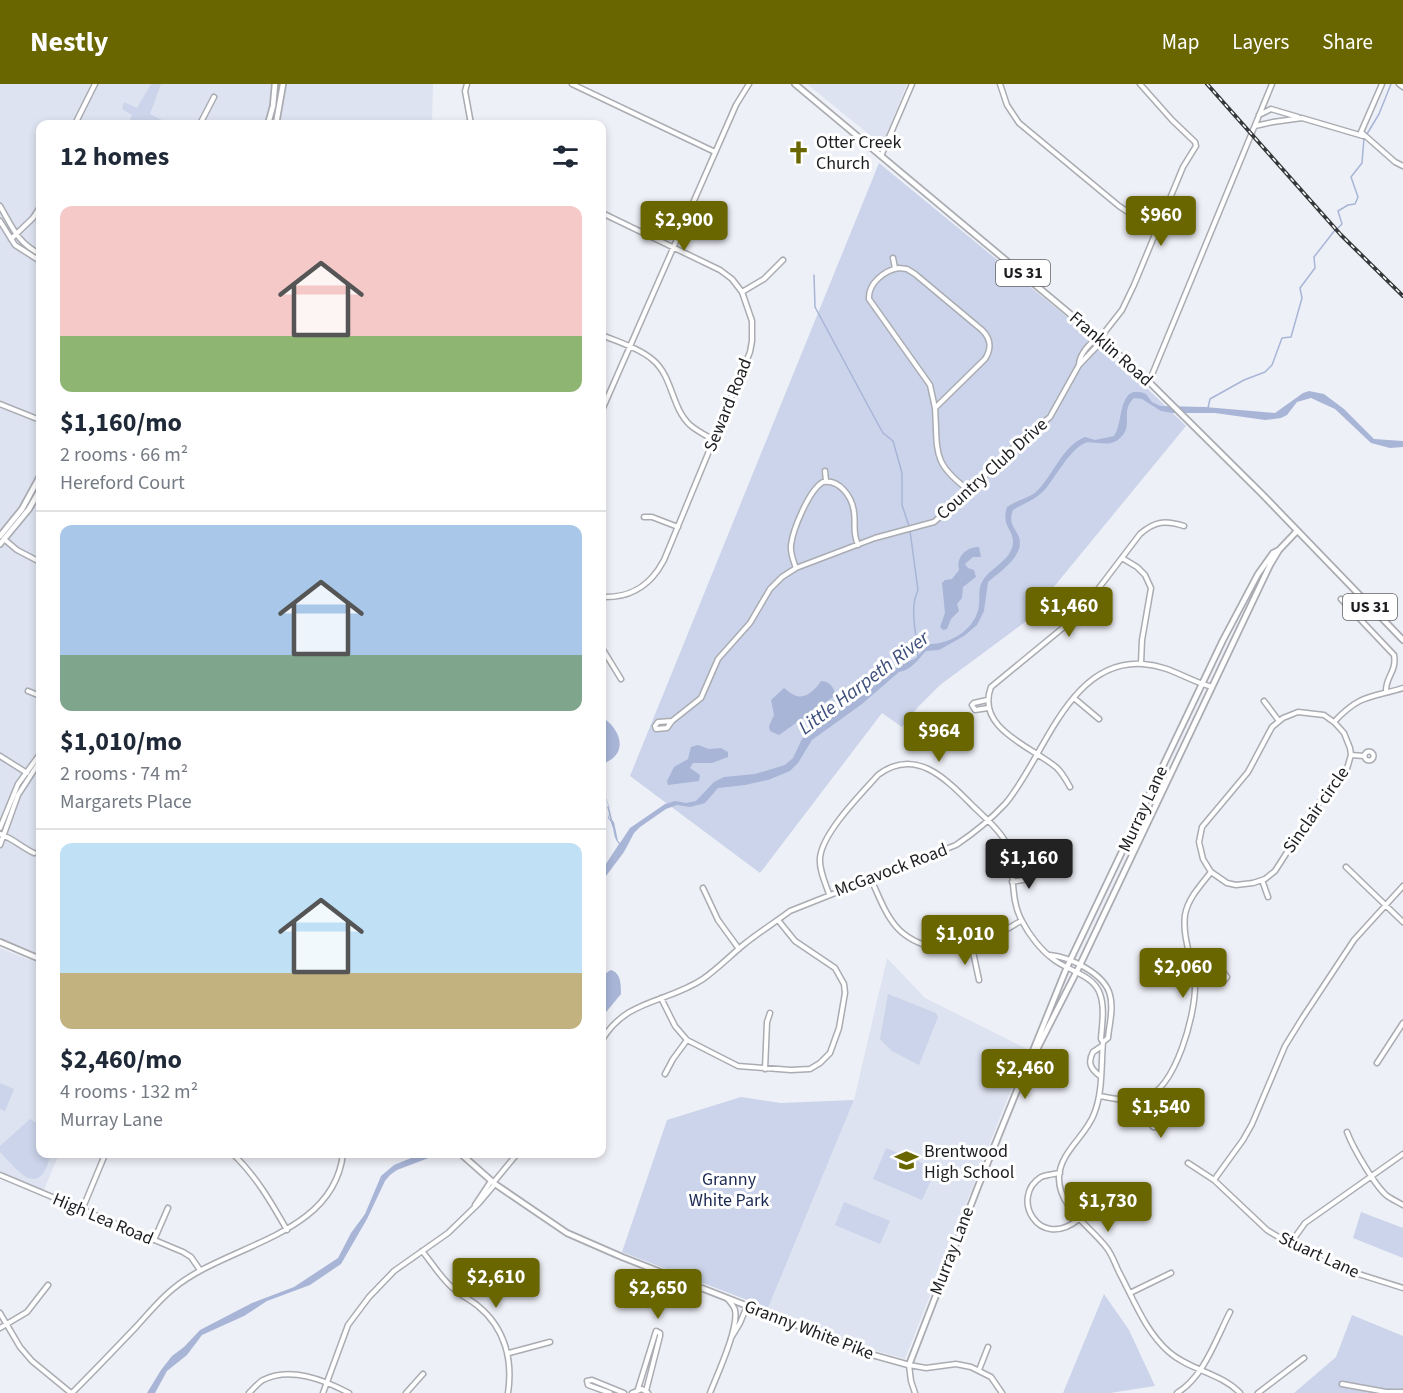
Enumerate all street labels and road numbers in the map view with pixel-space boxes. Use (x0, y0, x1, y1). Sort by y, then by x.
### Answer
road number: US 31 (996, 260, 1050, 286)
street label: Franklin Road (1064, 306, 1158, 392)
street label: Seward Road (698, 355, 758, 455)
street label: Country Club Drive (931, 412, 1053, 526)
road number: US 31 (1343, 594, 1397, 620)
street label: Murray Lane (1112, 762, 1174, 856)
street label: Sinclair circle (1277, 762, 1355, 858)
street label: McGavock Road (831, 837, 951, 903)
street label: High Lea Road (49, 1187, 157, 1251)
street label: Murray Lane (924, 1203, 980, 1299)
street label: Stuart Lane (1274, 1225, 1364, 1285)
street label: Granny White Pike (741, 1294, 877, 1366)

